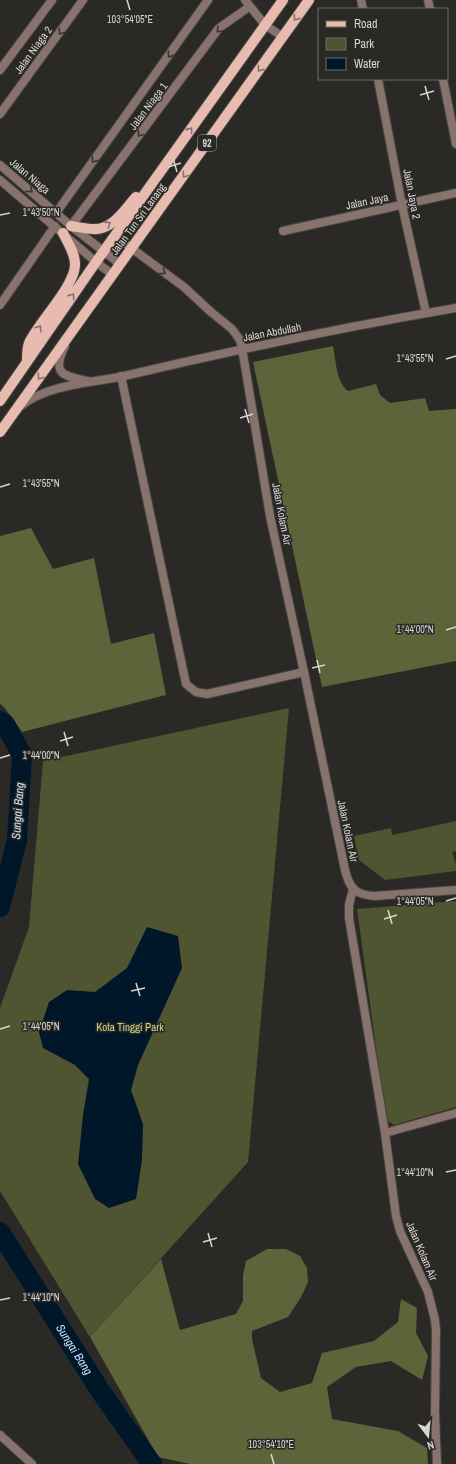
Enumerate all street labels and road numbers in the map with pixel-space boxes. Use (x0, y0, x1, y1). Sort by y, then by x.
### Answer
street label: Jalan Niaga 2 (11, 23, 55, 77)
street label: Jalan Niaga 1 (126, 80, 170, 132)
road number: 92 (198, 135, 216, 151)
street label: Jalan Niaga (7, 155, 53, 197)
street label: Jalan Jaya 2 (400, 168, 424, 220)
street label: Jalan Tun Sri Lanang (107, 180, 169, 258)
street label: Jalan Jaya (344, 190, 390, 212)
street label: Jalan Abdullah (242, 320, 302, 344)
street label: Jalan Kolam Air (269, 482, 295, 546)
street label: Jalan Kolam Air (335, 799, 361, 863)
street label: Jalan Kolam Air (403, 1219, 441, 1283)

